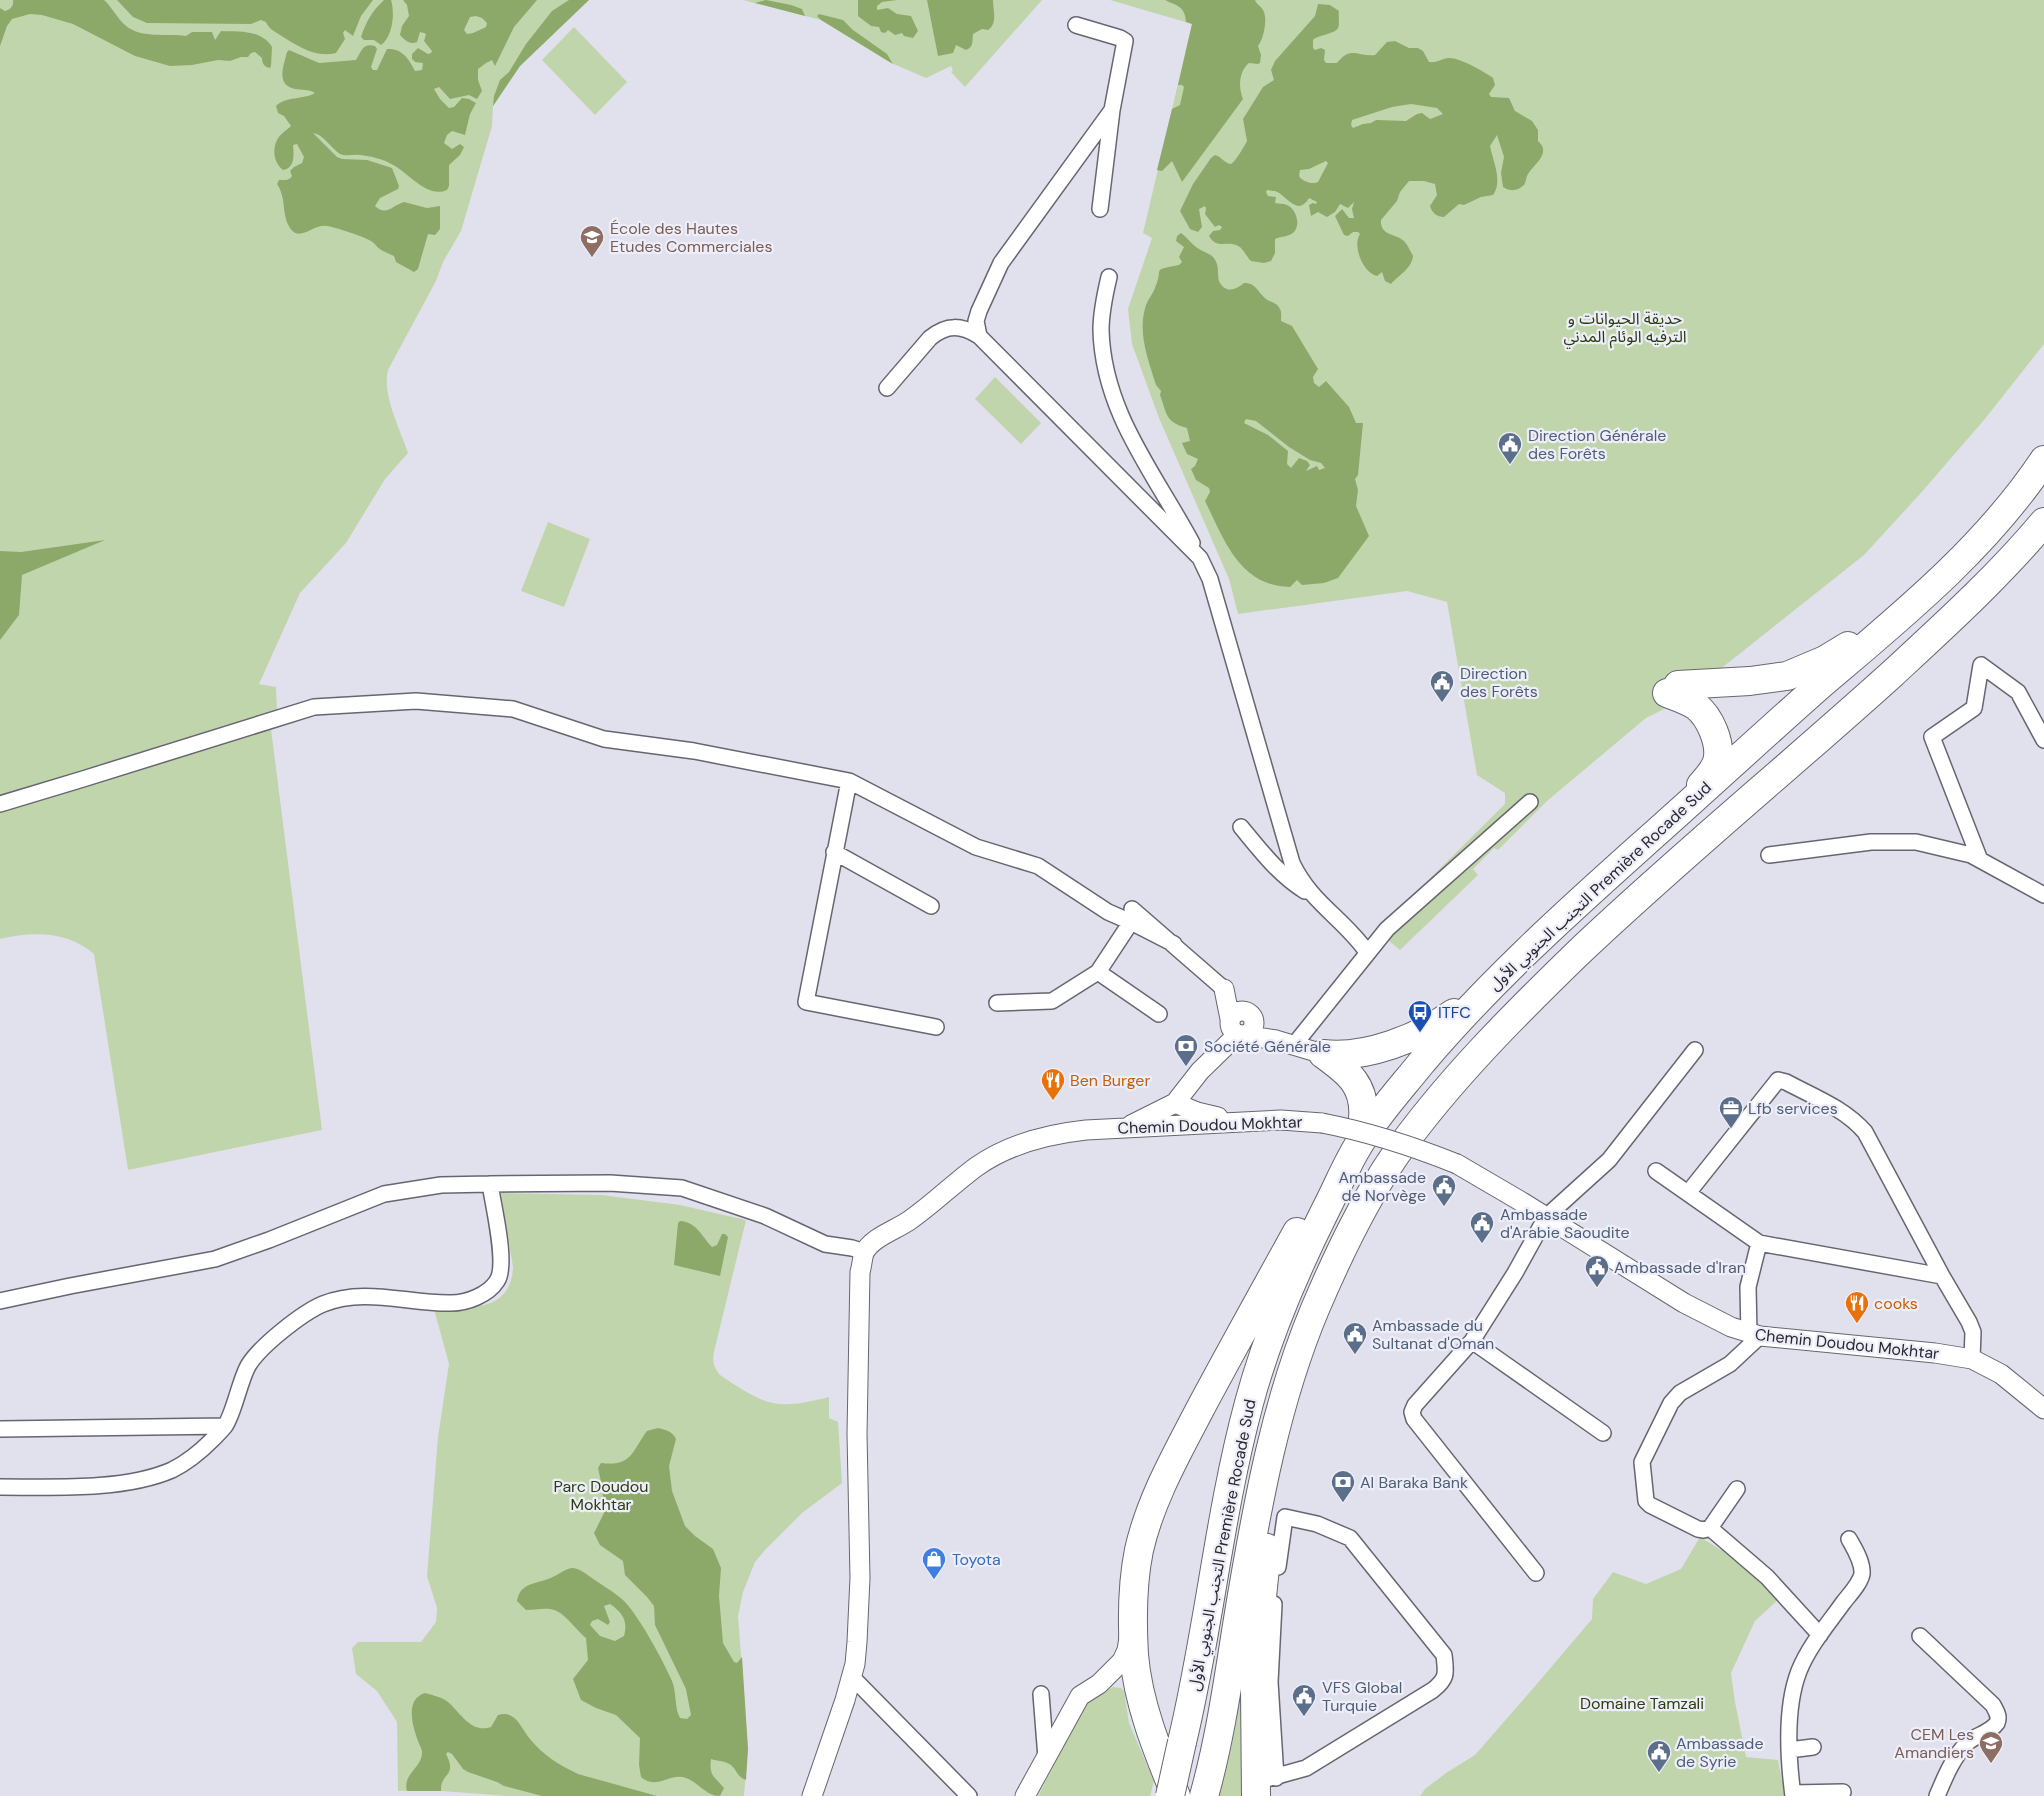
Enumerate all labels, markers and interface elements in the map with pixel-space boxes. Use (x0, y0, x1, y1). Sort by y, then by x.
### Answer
place label: École des Hautes Etudes Commerciales (610, 218, 772, 257)
school or university icon: École des Hautes Etudes Commerciales (579, 224, 605, 258)
park label: حديقة الحيوانات و الترفيه الوئام المدني (1563, 308, 1687, 349)
place label: Direction Générale des Forêts (1528, 425, 1666, 464)
public building icon: Direction Générale des Forêts (1497, 431, 1523, 465)
place label: Direction des Forêts (1460, 663, 1538, 702)
public building icon: Direction des Forêts (1429, 669, 1455, 703)
street label: التجنب الجنوبي الأول Première Rocade Sud (1484, 777, 1717, 996)
bus stop icon: ITFC (1407, 999, 1433, 1033)
place label: ITFC (1438, 1002, 1471, 1023)
bank icon: Société Générale (1173, 1033, 1199, 1067)
place label: Société Générale (1204, 1036, 1331, 1057)
restaurant icon: Ben Burger (1040, 1067, 1066, 1101)
place label: Ben Burger (1070, 1070, 1150, 1091)
office icon: Lfb services (1718, 1095, 1744, 1129)
place label: Lfb services (1748, 1098, 1838, 1119)
street label: Chemin Doudou Mokhtar (1117, 1111, 1303, 1139)
place label: Ambassade de Norvège (1339, 1167, 1426, 1206)
public building icon: Ambassade de Norvège (1431, 1173, 1457, 1207)
place label: Ambassade d'Arabie Saoudite (1500, 1204, 1630, 1243)
public building icon: Ambassade d'Arabie Saoudite (1469, 1210, 1495, 1244)
public building icon: Ambassade d'Iran (1584, 1254, 1610, 1288)
place label: Ambassade d'Iran (1614, 1257, 1746, 1278)
restaurant icon: cooks (1844, 1290, 1870, 1324)
place label: cooks (1874, 1293, 1918, 1314)
place label: Ambassade du Sultanat d'Oman (1372, 1315, 1494, 1354)
public building icon: Ambassade du Sultanat d'Oman (1342, 1321, 1368, 1355)
street label: Chemin Doudou Mokhtar (1754, 1324, 1940, 1364)
street label: التجنب الجنوبي الأول Première Rocade Sud (1183, 1397, 1262, 1693)
bank icon: Al Baraka Bank (1330, 1469, 1356, 1503)
place label: Al Baraka Bank (1360, 1472, 1468, 1493)
park label: Parc Doudou Mokhtar (554, 1476, 649, 1515)
shop icon: Toyota (921, 1546, 947, 1580)
place label: Toyota (952, 1549, 1001, 1570)
place label: VFS Global Turquie (1322, 1677, 1402, 1716)
public building icon: VFS Global Turquie (1291, 1683, 1317, 1717)
park label: Domaine Tamzali (1580, 1693, 1704, 1714)
place label: CEM Les Amandiers (1894, 1724, 1974, 1763)
school or university icon: CEM Les Amandiers (1978, 1730, 2004, 1764)
place label: Ambassade de Syrie (1676, 1733, 1764, 1772)
public building icon: Ambassade de Syrie (1646, 1739, 1672, 1773)

